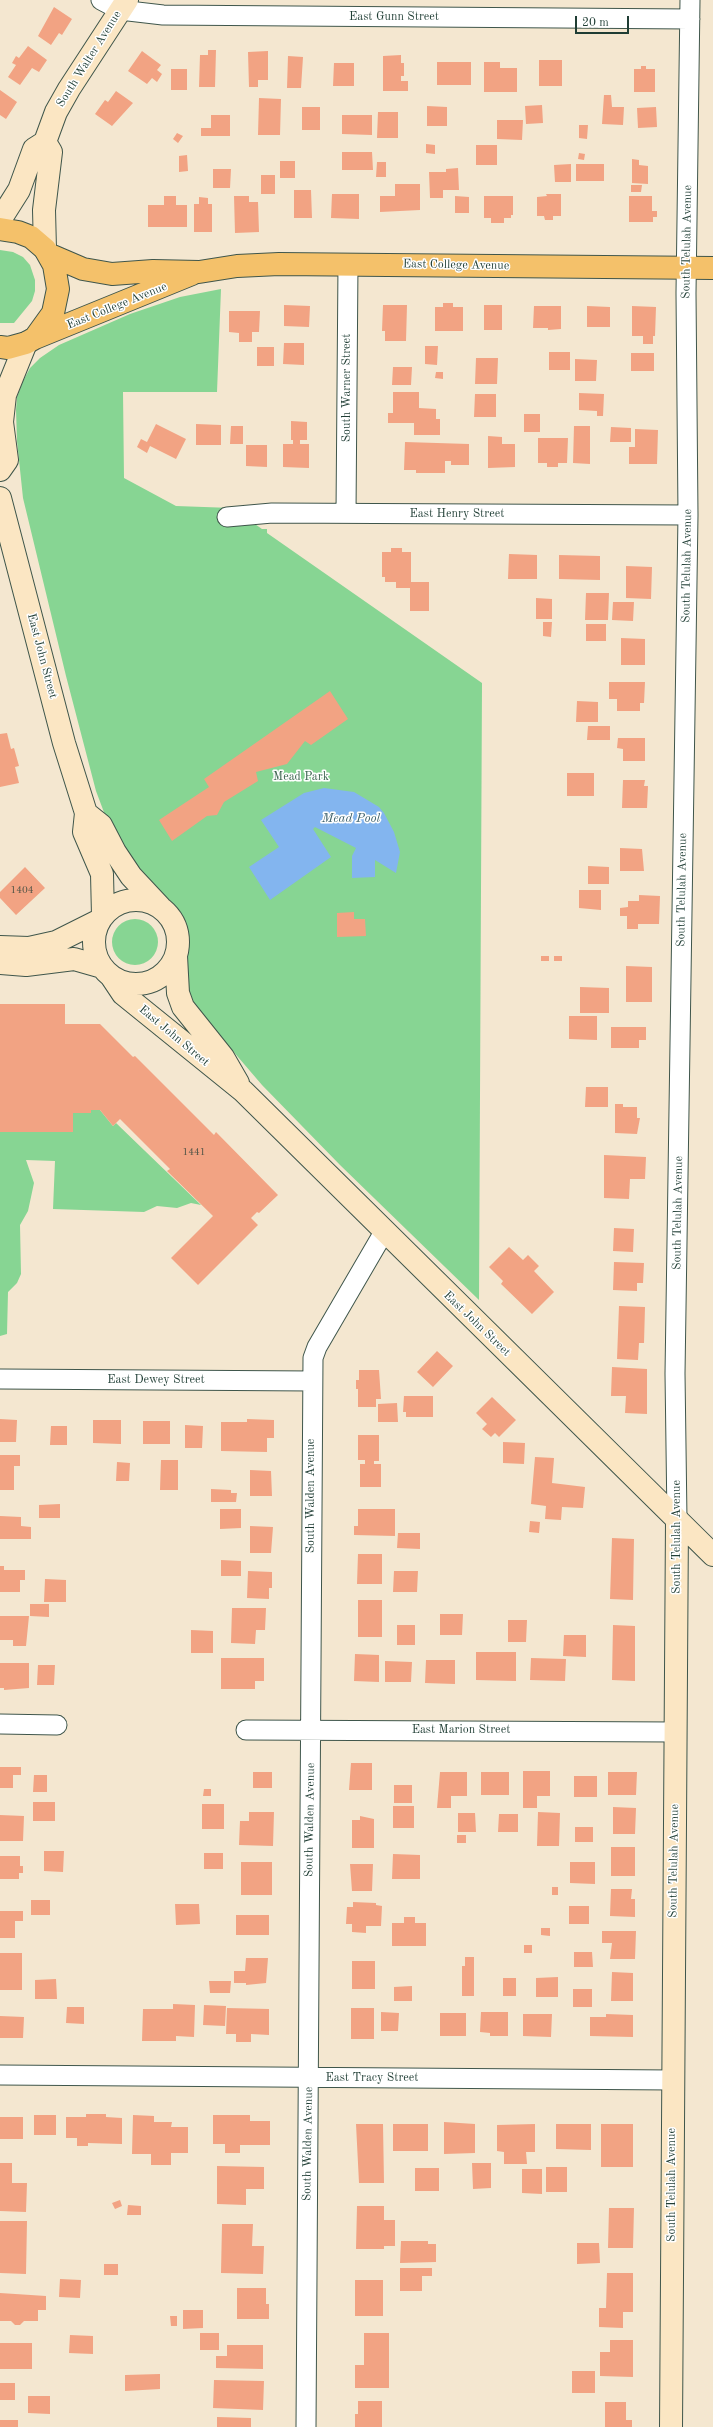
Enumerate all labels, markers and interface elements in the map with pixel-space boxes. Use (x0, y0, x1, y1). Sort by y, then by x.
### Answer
street label: South Walter Avenue (53, 8, 125, 110)
scale bar (577, 8, 631, 34)
street label: East Gunn Street (349, 10, 439, 24)
text: 20 m (582, 17, 609, 29)
street label: South Telulah Avenue (679, 185, 695, 299)
street label: East College Avenue (403, 257, 509, 273)
street label: East College Avenue (65, 279, 169, 333)
street label: South Warner Street (340, 334, 354, 442)
street label: East Henry Street (410, 507, 504, 521)
street label: South Telulah Avenue (679, 509, 695, 623)
street label: East John Street (24, 612, 60, 700)
park label: Mead Park (273, 770, 329, 784)
water label: Mead Pool (322, 811, 380, 827)
street label: South Telulah Avenue (674, 833, 690, 947)
house number: 1404 (10, 884, 34, 896)
street label: East John Street (136, 1002, 212, 1070)
house number: 1441 (182, 1146, 206, 1158)
street label: South Telulah Avenue (670, 1156, 686, 1270)
street label: East John Street (441, 1288, 513, 1360)
street label: East Dewey Street (107, 1373, 205, 1387)
street label: South Walden Avenue (304, 1439, 318, 1553)
street label: South Telulah Avenue (670, 1480, 684, 1594)
street label: East Marion Street (412, 1723, 510, 1737)
street label: South Walden Avenue (302, 1763, 318, 1877)
street label: South Telulah Avenue (666, 1804, 682, 1918)
street label: East Tracy Street (325, 2071, 419, 2085)
street label: South Walden Avenue (300, 2087, 316, 2201)
street label: South Telulah Avenue (665, 2128, 679, 2242)

